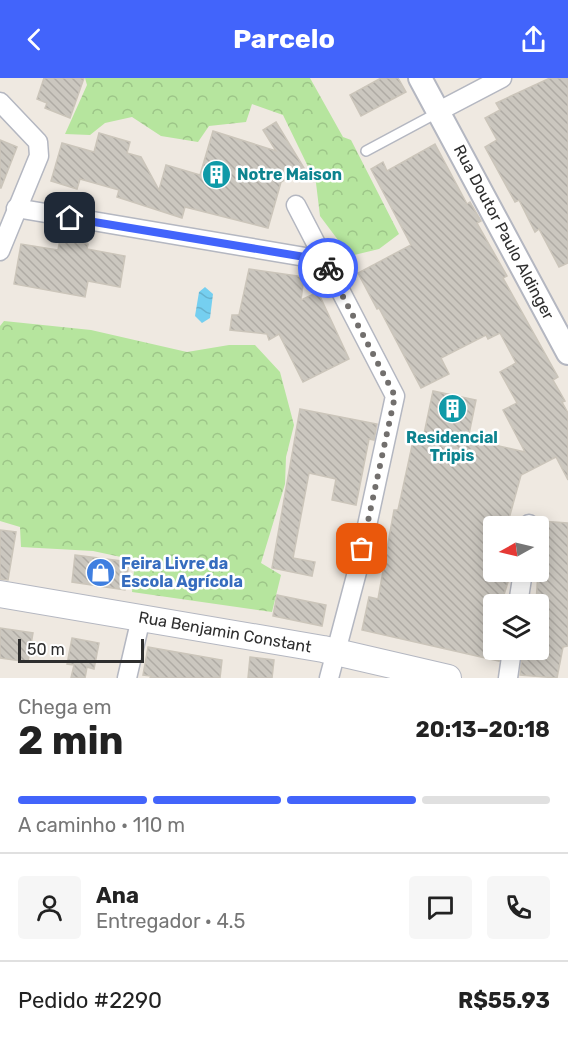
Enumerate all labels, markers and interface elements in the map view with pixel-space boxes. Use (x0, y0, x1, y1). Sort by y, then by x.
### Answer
icon: back (18, 23, 51, 56)
text: Parcelo (233, 23, 335, 55)
icon: share (517, 23, 550, 56)
street label: Rua Doutor Paulo Aldinger (450, 141, 558, 323)
building icon: Notre Maison (200, 158, 232, 190)
place label: Notre Maison (237, 165, 342, 184)
pin (44, 192, 95, 243)
icon: home (53, 201, 86, 234)
courier (298, 238, 358, 298)
icon: bike (312, 252, 345, 285)
building icon: Residencial Tripis (436, 393, 468, 425)
place label: Residencial Tripis (406, 428, 498, 465)
north arrow (483, 516, 549, 582)
map controls (483, 516, 549, 660)
pin (336, 523, 387, 574)
icon: bag (345, 532, 378, 565)
place label: Feira Livre da Escola Agrícola (121, 554, 243, 591)
shop icon: Feira Livre da Escola Agrícola (84, 556, 116, 588)
button: layers (483, 594, 549, 660)
street label: Rua Benjamin Constant (137, 607, 313, 657)
scale bar (18, 636, 144, 664)
text: 50 m (27, 640, 65, 659)
text: Chega em (18, 695, 112, 719)
text: 20:13–20:18 (415, 716, 550, 743)
text: 2 min (18, 718, 124, 764)
text: A caminho · 110 m (18, 813, 185, 837)
button: person (18, 876, 81, 939)
button: chat (409, 876, 472, 939)
button: phone (487, 876, 550, 939)
text: Ana (96, 882, 139, 909)
text: Entregador · 4.5 (96, 909, 245, 933)
text: Pedido #2290 (18, 987, 162, 1014)
text: R$55.93 (458, 987, 550, 1014)

